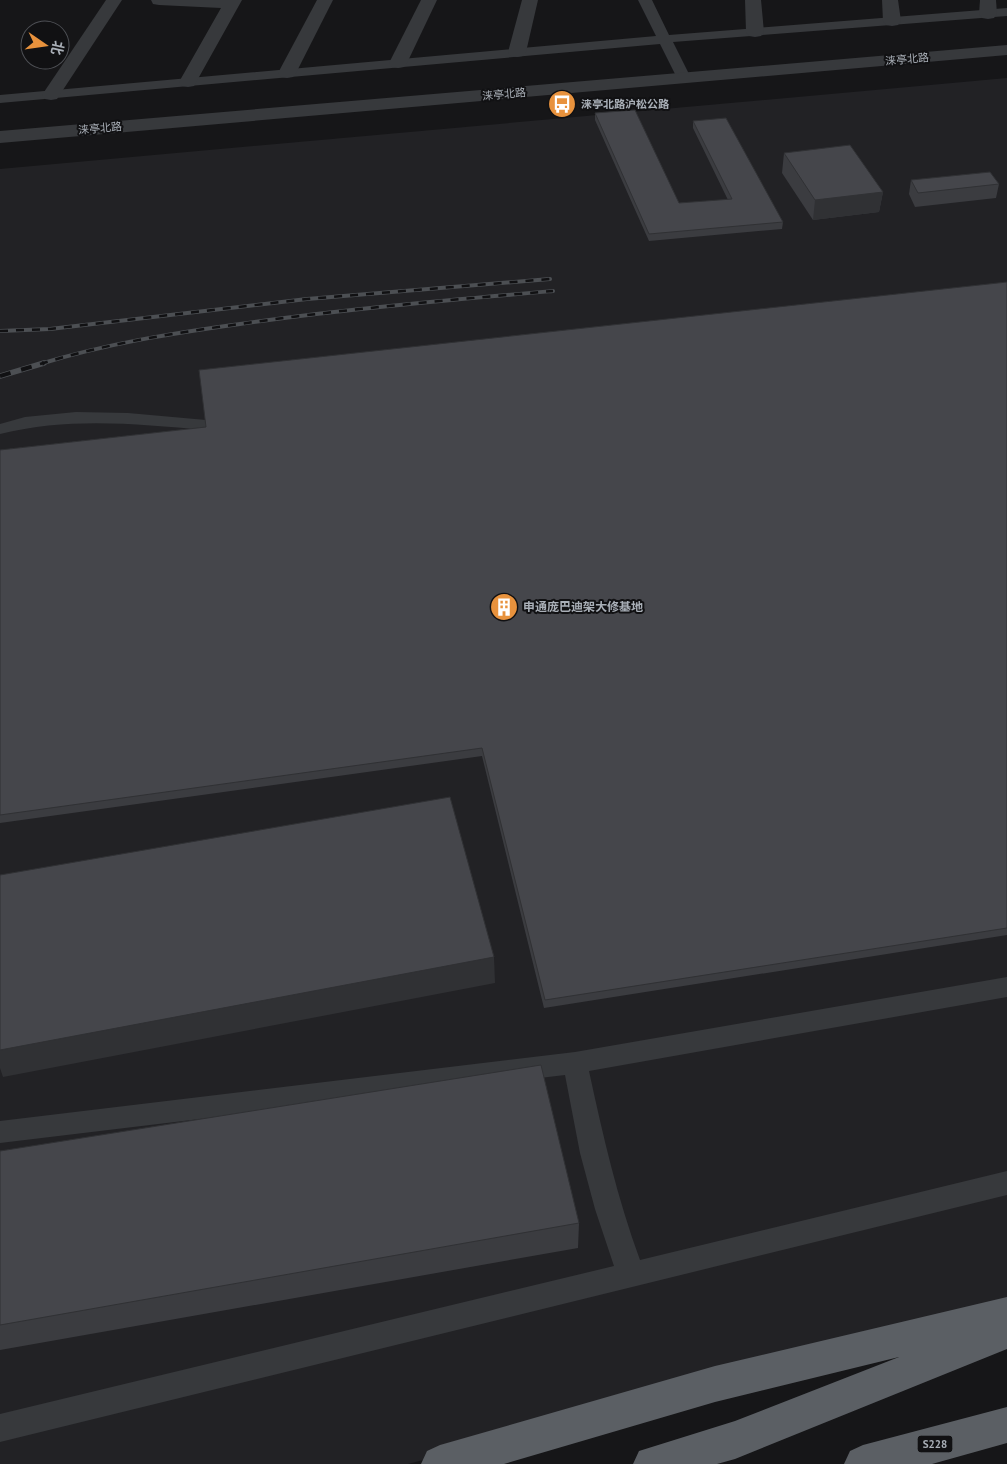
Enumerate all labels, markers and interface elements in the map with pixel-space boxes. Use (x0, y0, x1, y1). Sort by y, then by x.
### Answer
north arrow (20, 20, 70, 70)
text: 北 (47, 39, 68, 57)
street label: 涞亭北路 (884, 50, 930, 68)
street label: 涞亭北路 (481, 85, 527, 103)
bus stop icon: 涞亭北路沪松公路 (547, 89, 577, 119)
place label: 涞亭北路沪松公路 (581, 97, 670, 111)
street label: 涞亭北路 (77, 119, 123, 137)
building icon: 申通庞巴迪架大修基地 (489, 592, 519, 622)
place label: 申通庞巴迪架大修基地 (523, 599, 643, 614)
road number: S228 (918, 1436, 952, 1452)

